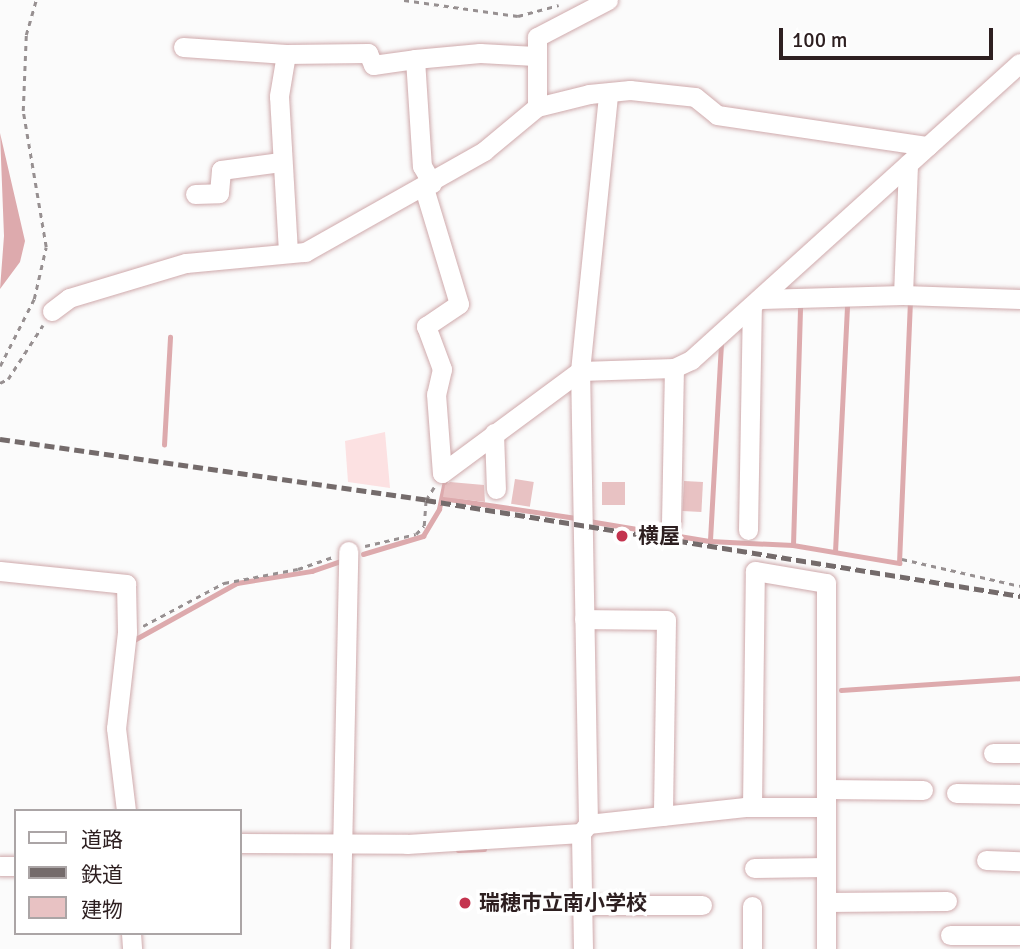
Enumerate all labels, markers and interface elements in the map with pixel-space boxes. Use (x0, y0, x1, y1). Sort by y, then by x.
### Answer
scale bar (782, 14, 996, 58)
text: 100 m (792, 27, 847, 53)
place label: 横屋 (638, 523, 680, 549)
marker: 横屋 (612, 526, 632, 546)
legend (14, 809, 242, 935)
text: 道路 (81, 827, 123, 853)
text: 鉄道 (81, 862, 123, 888)
place label: 瑞穂市立南小学校 (479, 890, 647, 916)
marker: 瑞穂市立南小学校 (457, 895, 473, 911)
text: 建物 (81, 897, 123, 923)

